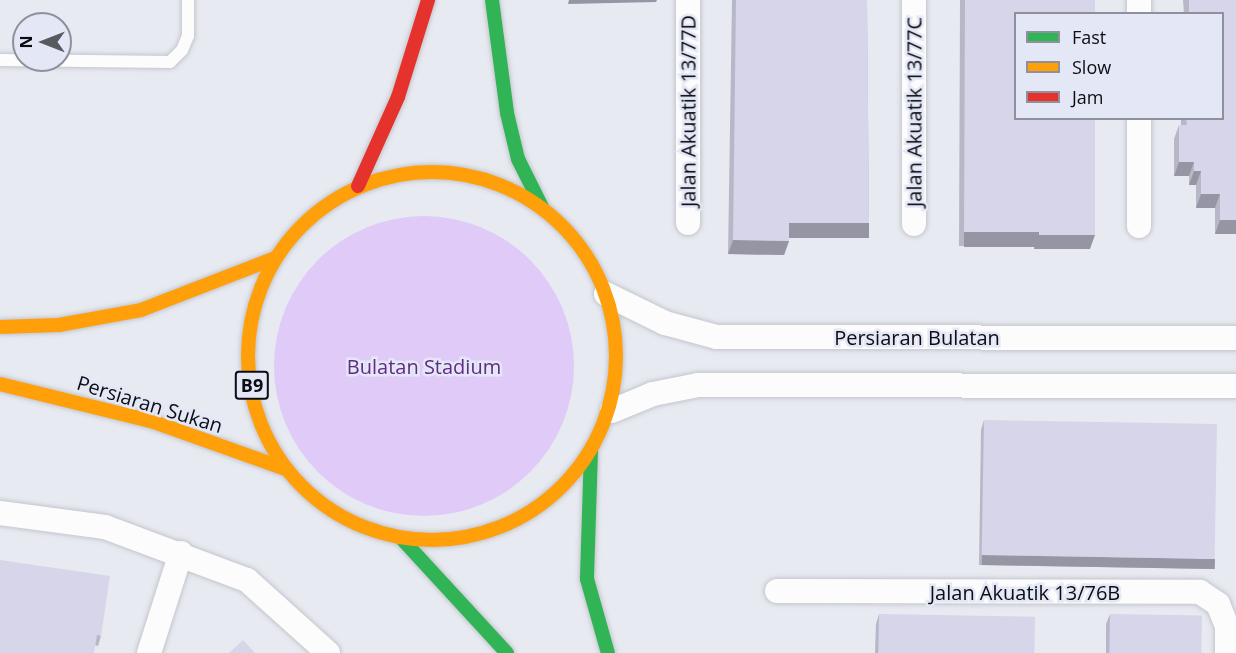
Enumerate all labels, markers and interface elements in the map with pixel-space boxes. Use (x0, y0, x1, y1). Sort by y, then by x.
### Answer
north arrow (12, 12, 72, 72)
legend (1014, 12, 1224, 120)
street label: Jalan Akuatik 13/77D (676, 15, 700, 207)
street label: Jalan Akuatik 13/77C (902, 17, 926, 207)
text: Fast (1072, 25, 1106, 49)
text: N (15, 36, 37, 49)
text: Slow (1072, 55, 1111, 79)
text: Jam (1072, 85, 1104, 109)
street label: Persiaran Bulatan (834, 325, 1000, 349)
park label: Bulatan Stadium (347, 354, 501, 378)
street label: Persiaran Sukan (74, 370, 226, 438)
road number: B9 (234, 370, 270, 400)
street label: Jalan Akuatik 13/76B (930, 580, 1120, 604)

